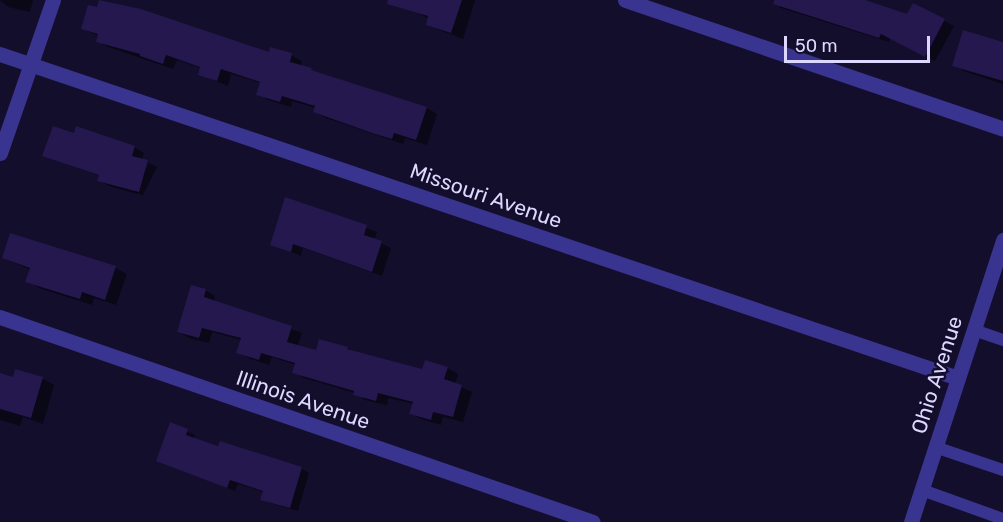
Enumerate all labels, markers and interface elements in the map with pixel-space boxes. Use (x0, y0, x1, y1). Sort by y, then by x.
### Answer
scale bar (787, 24, 932, 62)
text: 50 m (795, 35, 838, 57)
street label: Missouri Avenue (406, 158, 566, 234)
street label: Ohio Avenue (906, 313, 968, 437)
street label: Illinois Avenue (233, 365, 373, 435)

